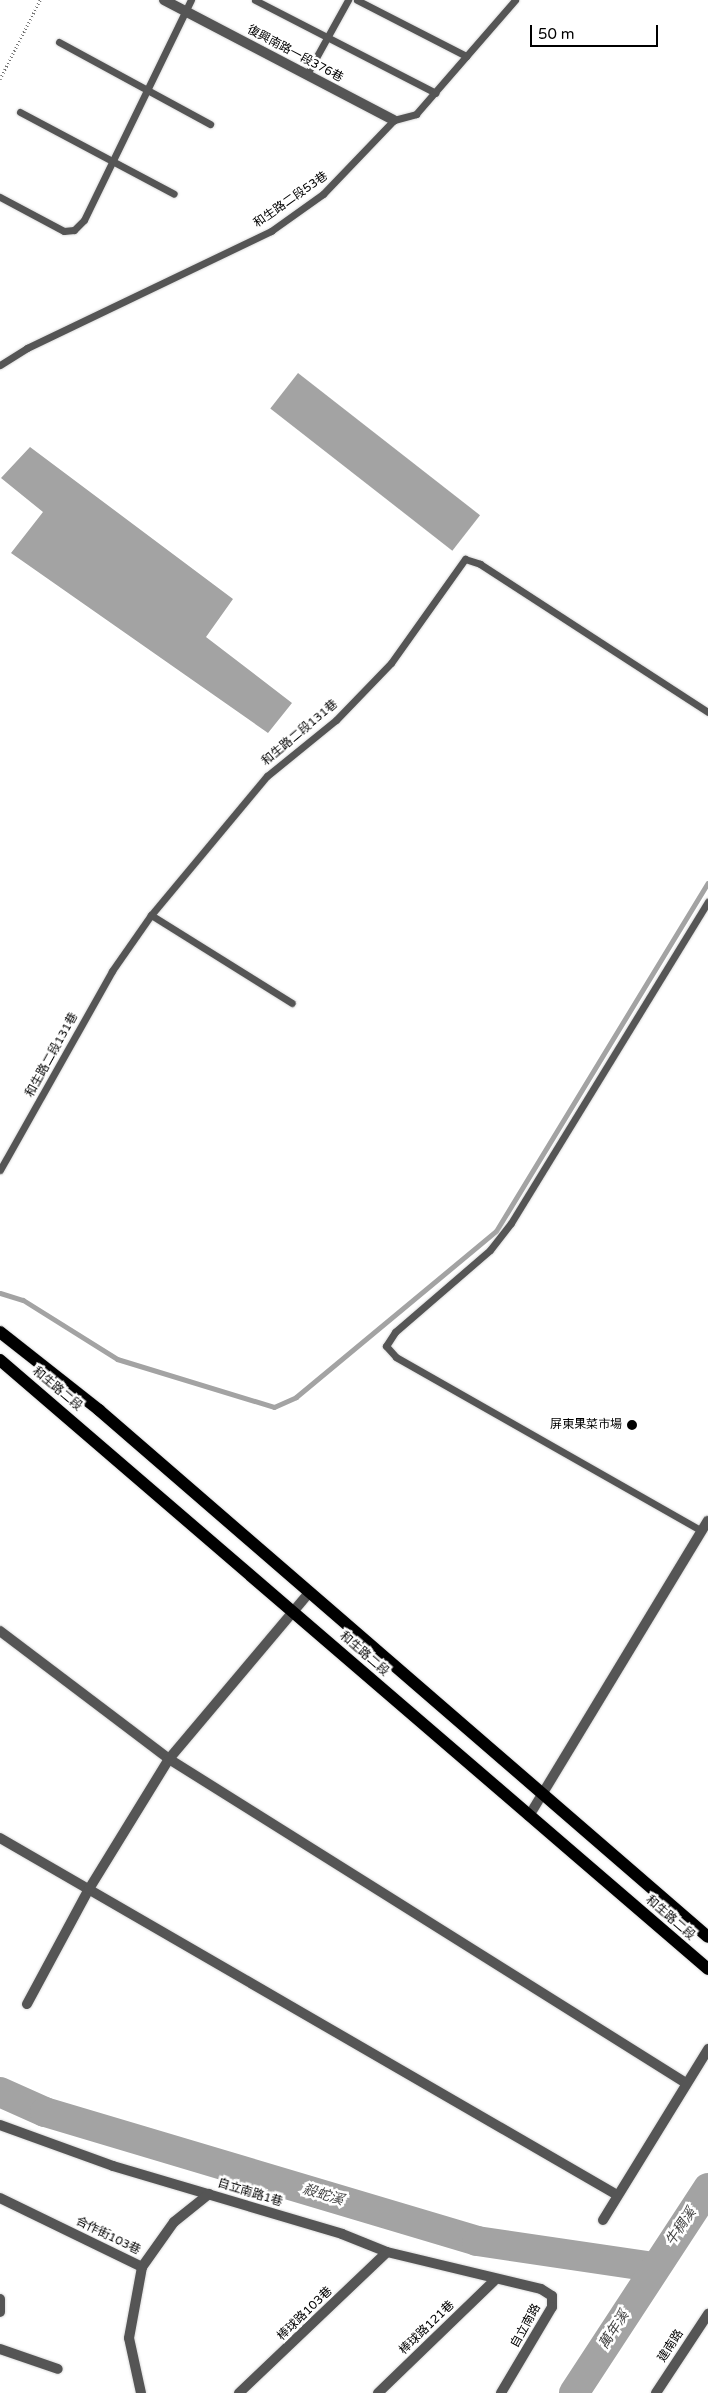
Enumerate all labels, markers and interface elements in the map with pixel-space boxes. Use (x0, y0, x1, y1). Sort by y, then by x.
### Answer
scale bar (533, 15, 660, 47)
street label: 復興南路一段376巷 (245, 23, 345, 85)
text: 50 m (538, 25, 575, 43)
street label: 和生路二段53巷 (251, 169, 331, 231)
street label: 和生路二段131巷 (259, 697, 341, 769)
street label: 和生路二段131巷 (23, 1010, 81, 1100)
street label: 和生路二段 (29, 1364, 85, 1414)
place label: 屏東果菜市場 (550, 1418, 622, 1432)
marker: 屏東果菜市場 (626, 1419, 638, 1431)
street label: 和生路二段 (337, 1629, 391, 1679)
street label: 和生路二段 (643, 1893, 697, 1943)
street label: 自立南路1巷 (216, 2176, 284, 2210)
water label: 殺蛇溪 (300, 2181, 346, 2209)
water label: 牛稠溪 (662, 2205, 700, 2249)
street label: 合作街103巷 (73, 2214, 143, 2258)
street label: 棒球路103巷 (275, 2284, 335, 2344)
street label: 棒球路121巷 (397, 2298, 457, 2358)
street label: 自立南路 (508, 2302, 544, 2350)
water label: 萬年溪 (596, 2308, 632, 2352)
street label: 建南路 (655, 2327, 687, 2365)

